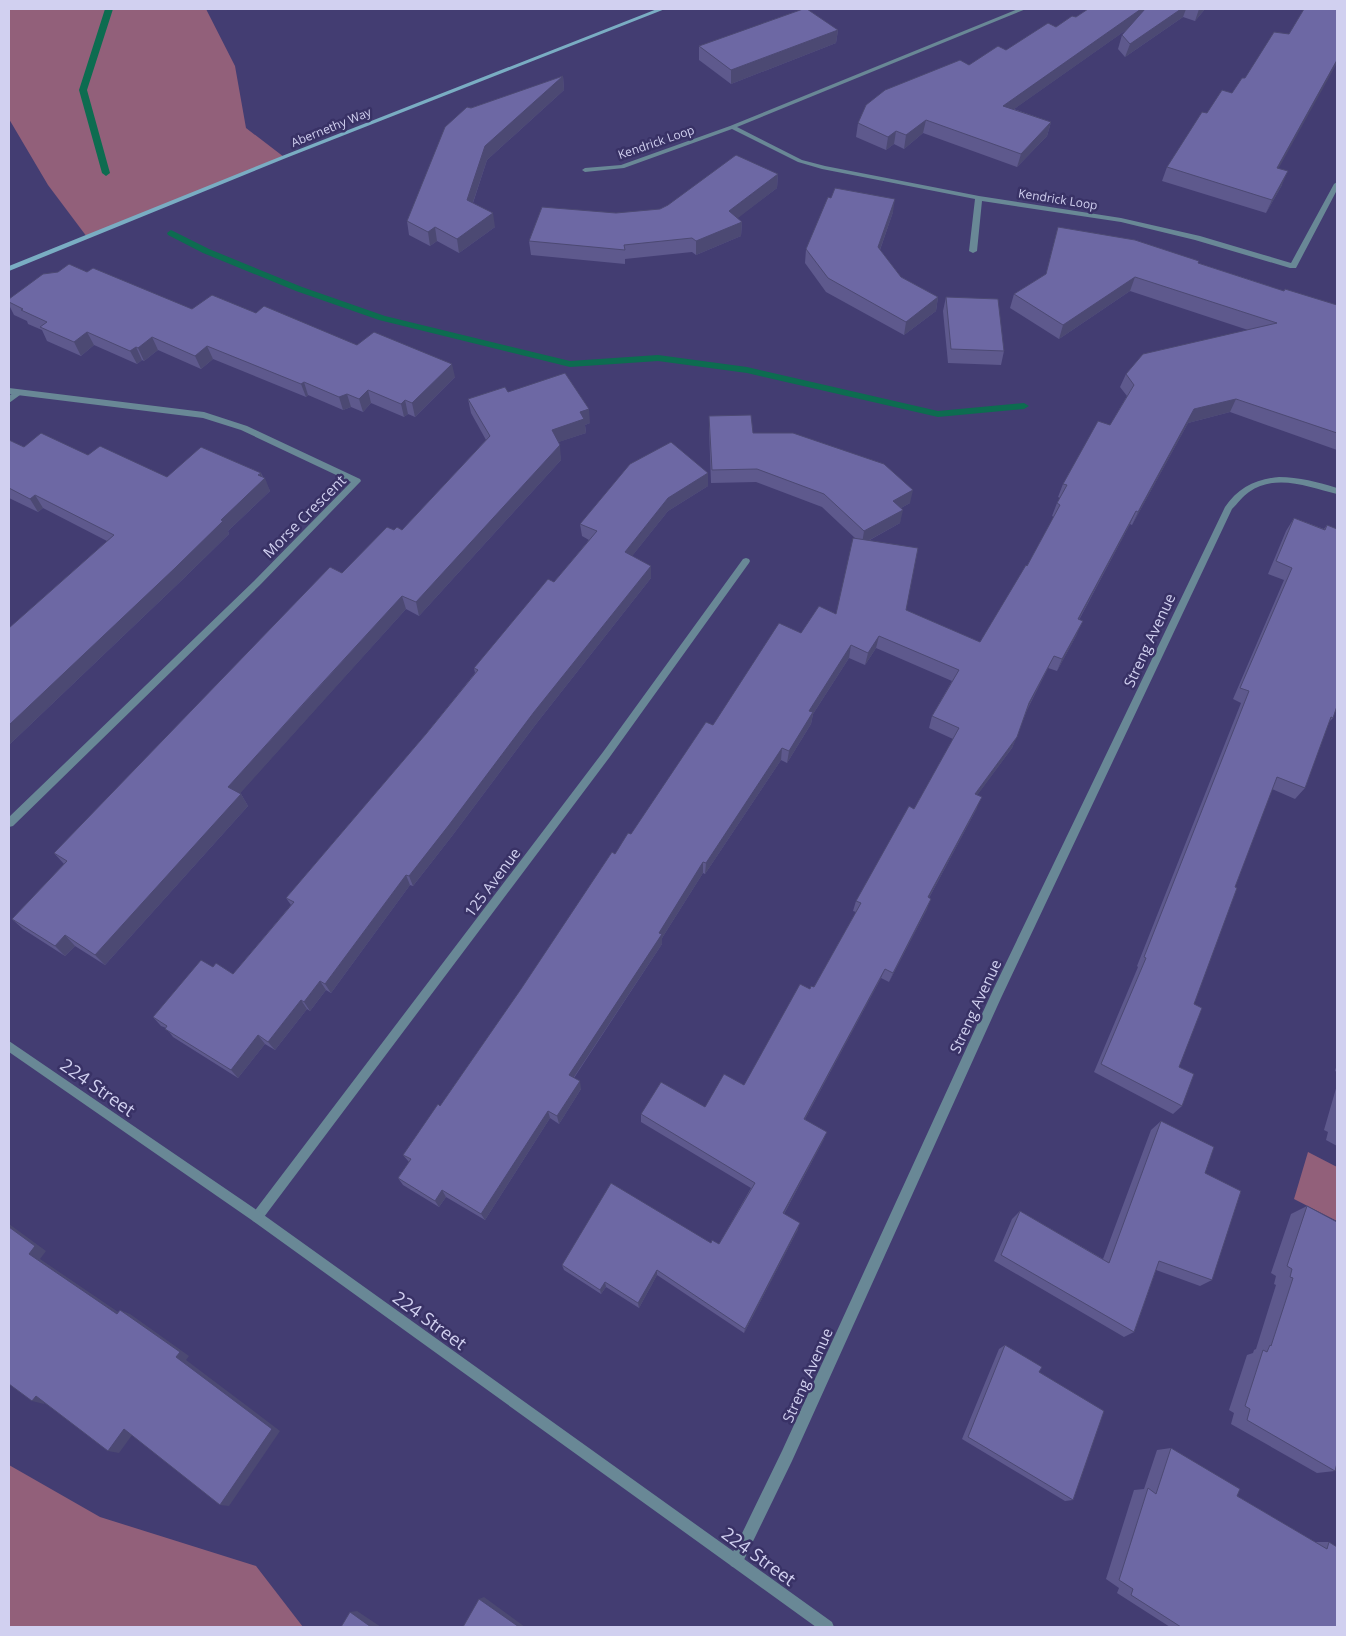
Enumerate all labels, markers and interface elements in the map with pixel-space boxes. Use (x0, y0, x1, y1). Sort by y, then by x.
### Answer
street label: Abernethy Way (288, 103, 375, 151)
street label: Kendrick Loop (615, 121, 697, 163)
street label: Kendrick Loop (1017, 184, 1099, 214)
street label: Morse Crescent (258, 470, 350, 562)
street label: Streng Avenue (1118, 590, 1180, 690)
street label: 125 Avenue (459, 843, 525, 921)
street label: Streng Avenue (944, 956, 1006, 1056)
street label: 224 Street (56, 1053, 140, 1121)
street label: 224 Street (388, 1285, 472, 1355)
street label: Streng Avenue (777, 1325, 837, 1425)
street label: 224 Street (717, 1521, 801, 1591)

